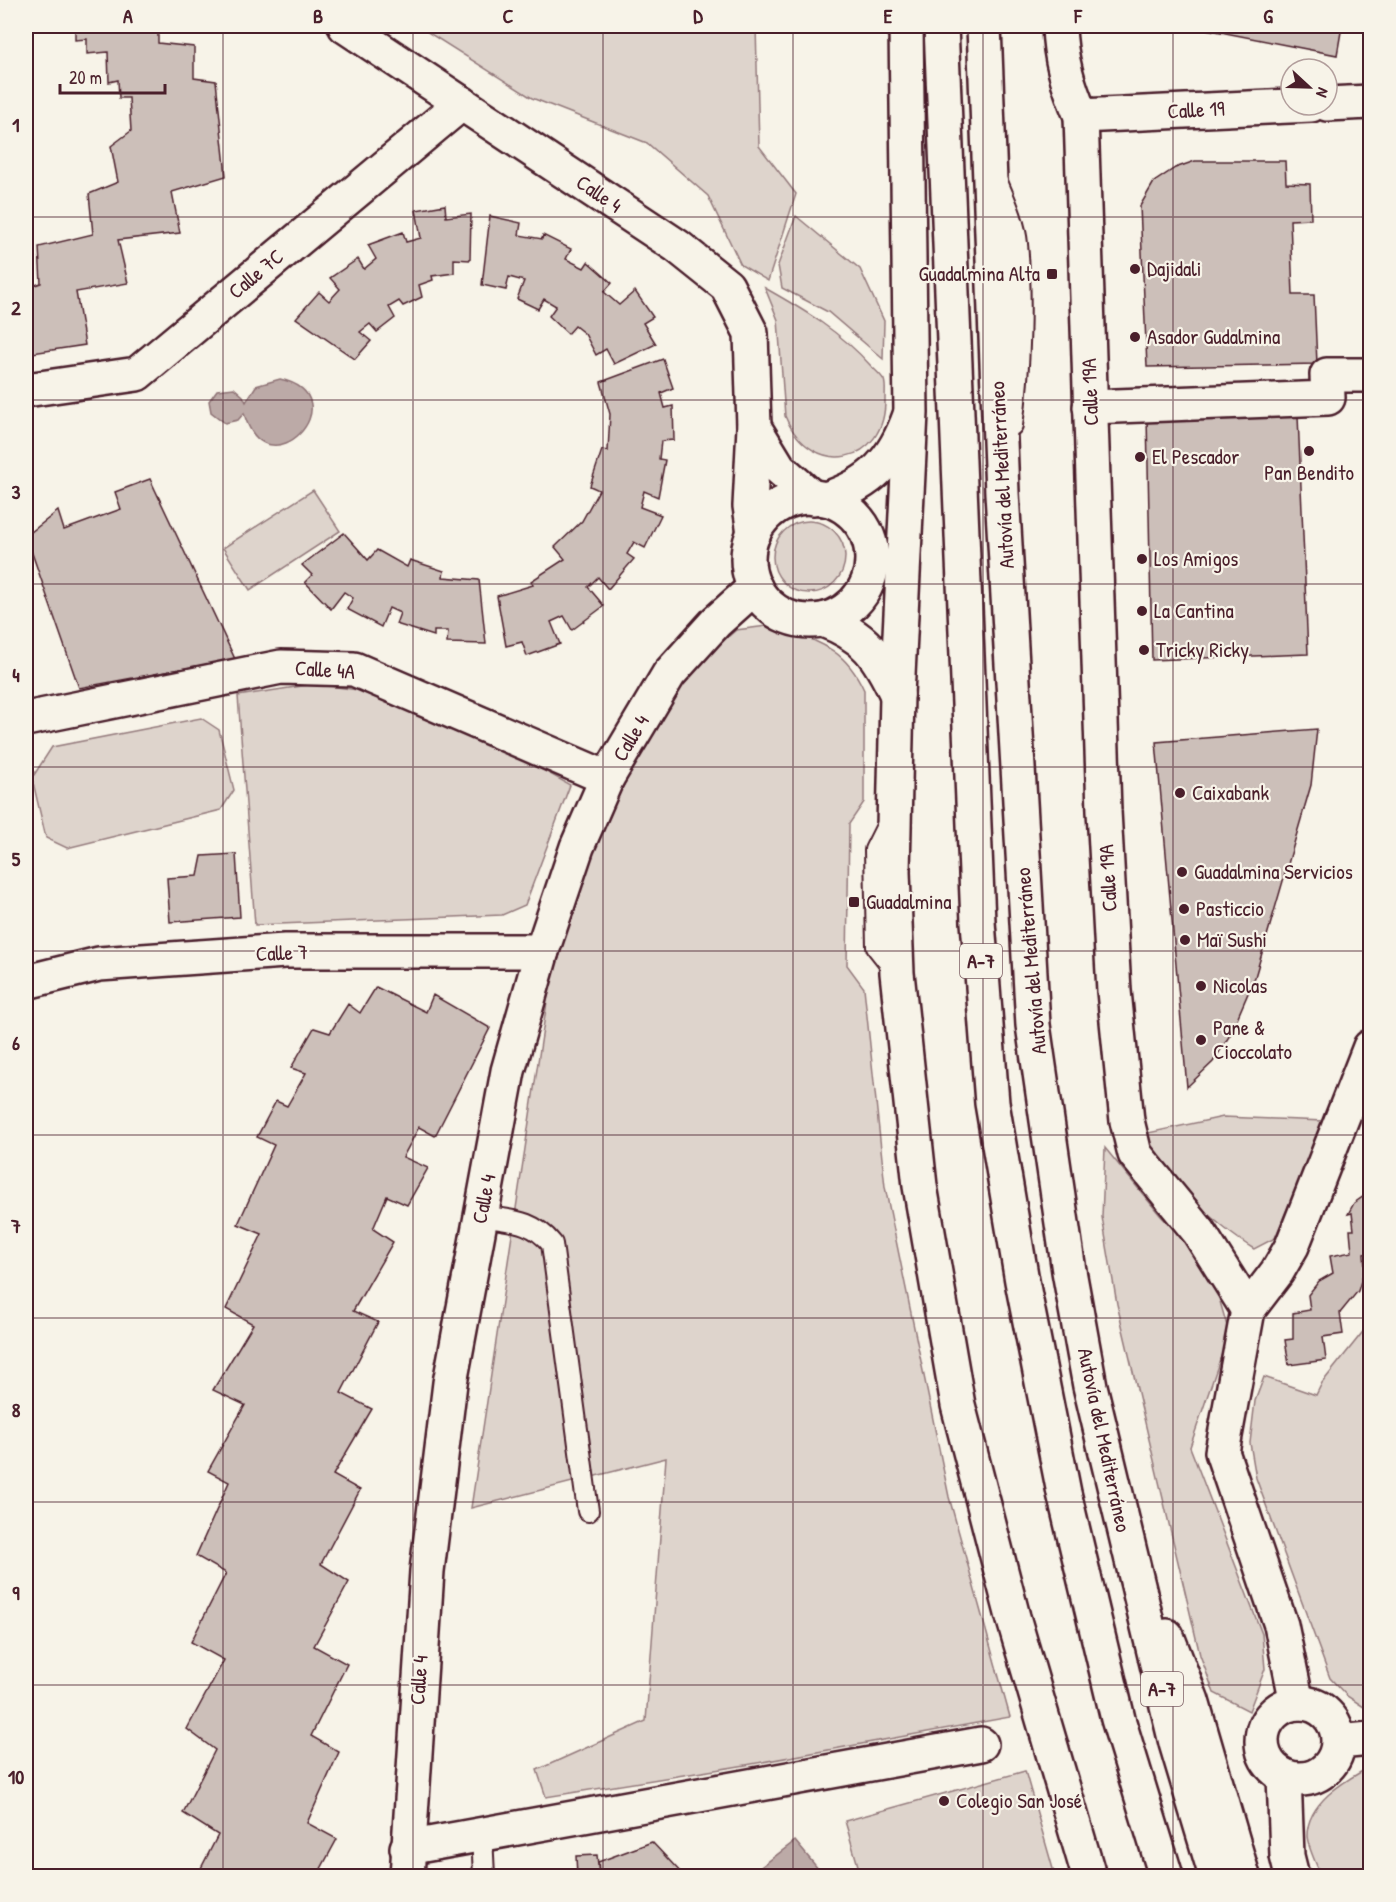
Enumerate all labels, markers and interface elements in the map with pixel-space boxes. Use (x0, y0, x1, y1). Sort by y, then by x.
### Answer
text: A (123, 2, 133, 29)
text: B (313, 2, 323, 29)
text: C (503, 2, 514, 29)
text: D (693, 2, 703, 29)
text: E (884, 2, 893, 29)
text: F (1073, 2, 1083, 29)
text: G (1263, 2, 1273, 29)
scale bar (60, 57, 165, 95)
north arrow (1279, 57, 1339, 117)
text: 20 m (69, 65, 102, 90)
text: N (1311, 85, 1335, 101)
street label: Calle 19 (1167, 94, 1226, 125)
text: 1 (12, 111, 20, 138)
street label: Calle 4 (571, 168, 628, 220)
street label: Calle 7C (222, 242, 289, 305)
place label: Dajidali (1147, 254, 1202, 283)
place label: Guadalmina Alta (918, 259, 1040, 288)
marker: Dajidali (1128, 262, 1142, 276)
marker: Guadalmina Alta (1045, 267, 1059, 281)
text: 2 (11, 294, 21, 321)
place label: Asador Gudalmina (1147, 322, 1280, 351)
marker: Asador Gudalmina (1128, 330, 1142, 344)
street label: Calle 19A (1074, 358, 1105, 426)
street label: Autovía del Mediterráneo (982, 381, 1021, 569)
place label: El Pescador (1152, 442, 1239, 471)
marker: Pan Bendito (1302, 444, 1316, 458)
marker: El Pescador (1133, 450, 1147, 464)
place label: Pan Bendito (1264, 458, 1354, 487)
text: 3 (12, 478, 21, 505)
place label: Los Amigos (1154, 544, 1238, 573)
marker: Los Amigos (1135, 552, 1149, 566)
place label: La Cantina (1154, 596, 1234, 625)
marker: La Cantina (1135, 604, 1149, 618)
place label: Tricky Ricky (1156, 635, 1249, 664)
marker: Tricky Ricky (1137, 643, 1151, 657)
street label: Calle 4A (294, 653, 356, 686)
text: 4 (12, 661, 20, 688)
street label: Calle 4 (605, 709, 656, 767)
place label: Caixabank (1192, 778, 1269, 807)
marker: Caixabank (1173, 786, 1187, 800)
street label: Calle 19A (1091, 844, 1124, 913)
text: 5 (12, 845, 21, 872)
place label: Guadalmina Servicios (1194, 857, 1353, 886)
marker: Guadalmina Servicios (1175, 865, 1189, 879)
street label: Autovía del Mediterráneo (1008, 866, 1053, 1056)
place label: Guadalmina (866, 887, 951, 916)
place label: Pasticcio (1196, 894, 1264, 923)
marker: Guadalmina (847, 895, 861, 909)
marker: Pasticcio (1177, 902, 1191, 916)
place label: Maï Sushi (1197, 925, 1267, 954)
marker: Maï Sushi (1178, 933, 1192, 947)
street label: Calle 7 (255, 937, 309, 968)
road number: A-7 (960, 944, 1002, 978)
place label: Nicolas (1213, 971, 1267, 1000)
marker: Nicolas (1194, 979, 1208, 993)
place label: Pane & Cioccolato (1213, 1013, 1292, 1066)
text: 6 (12, 1029, 20, 1056)
marker: Pane & Cioccolato (1194, 1033, 1208, 1047)
street label: Calle 4 (465, 1172, 503, 1226)
text: 7 (10, 1212, 21, 1239)
street label: Autovía del Mediterráneo (1071, 1345, 1138, 1535)
text: 8 (12, 1396, 21, 1423)
text: 9 (12, 1579, 20, 1606)
street label: Calle 4 (402, 1654, 435, 1706)
road number: A-7 (1141, 1672, 1183, 1706)
text: 10 (8, 1763, 24, 1790)
place label: Colegio San José (956, 1786, 1082, 1815)
marker: Colegio San José (937, 1794, 951, 1808)

